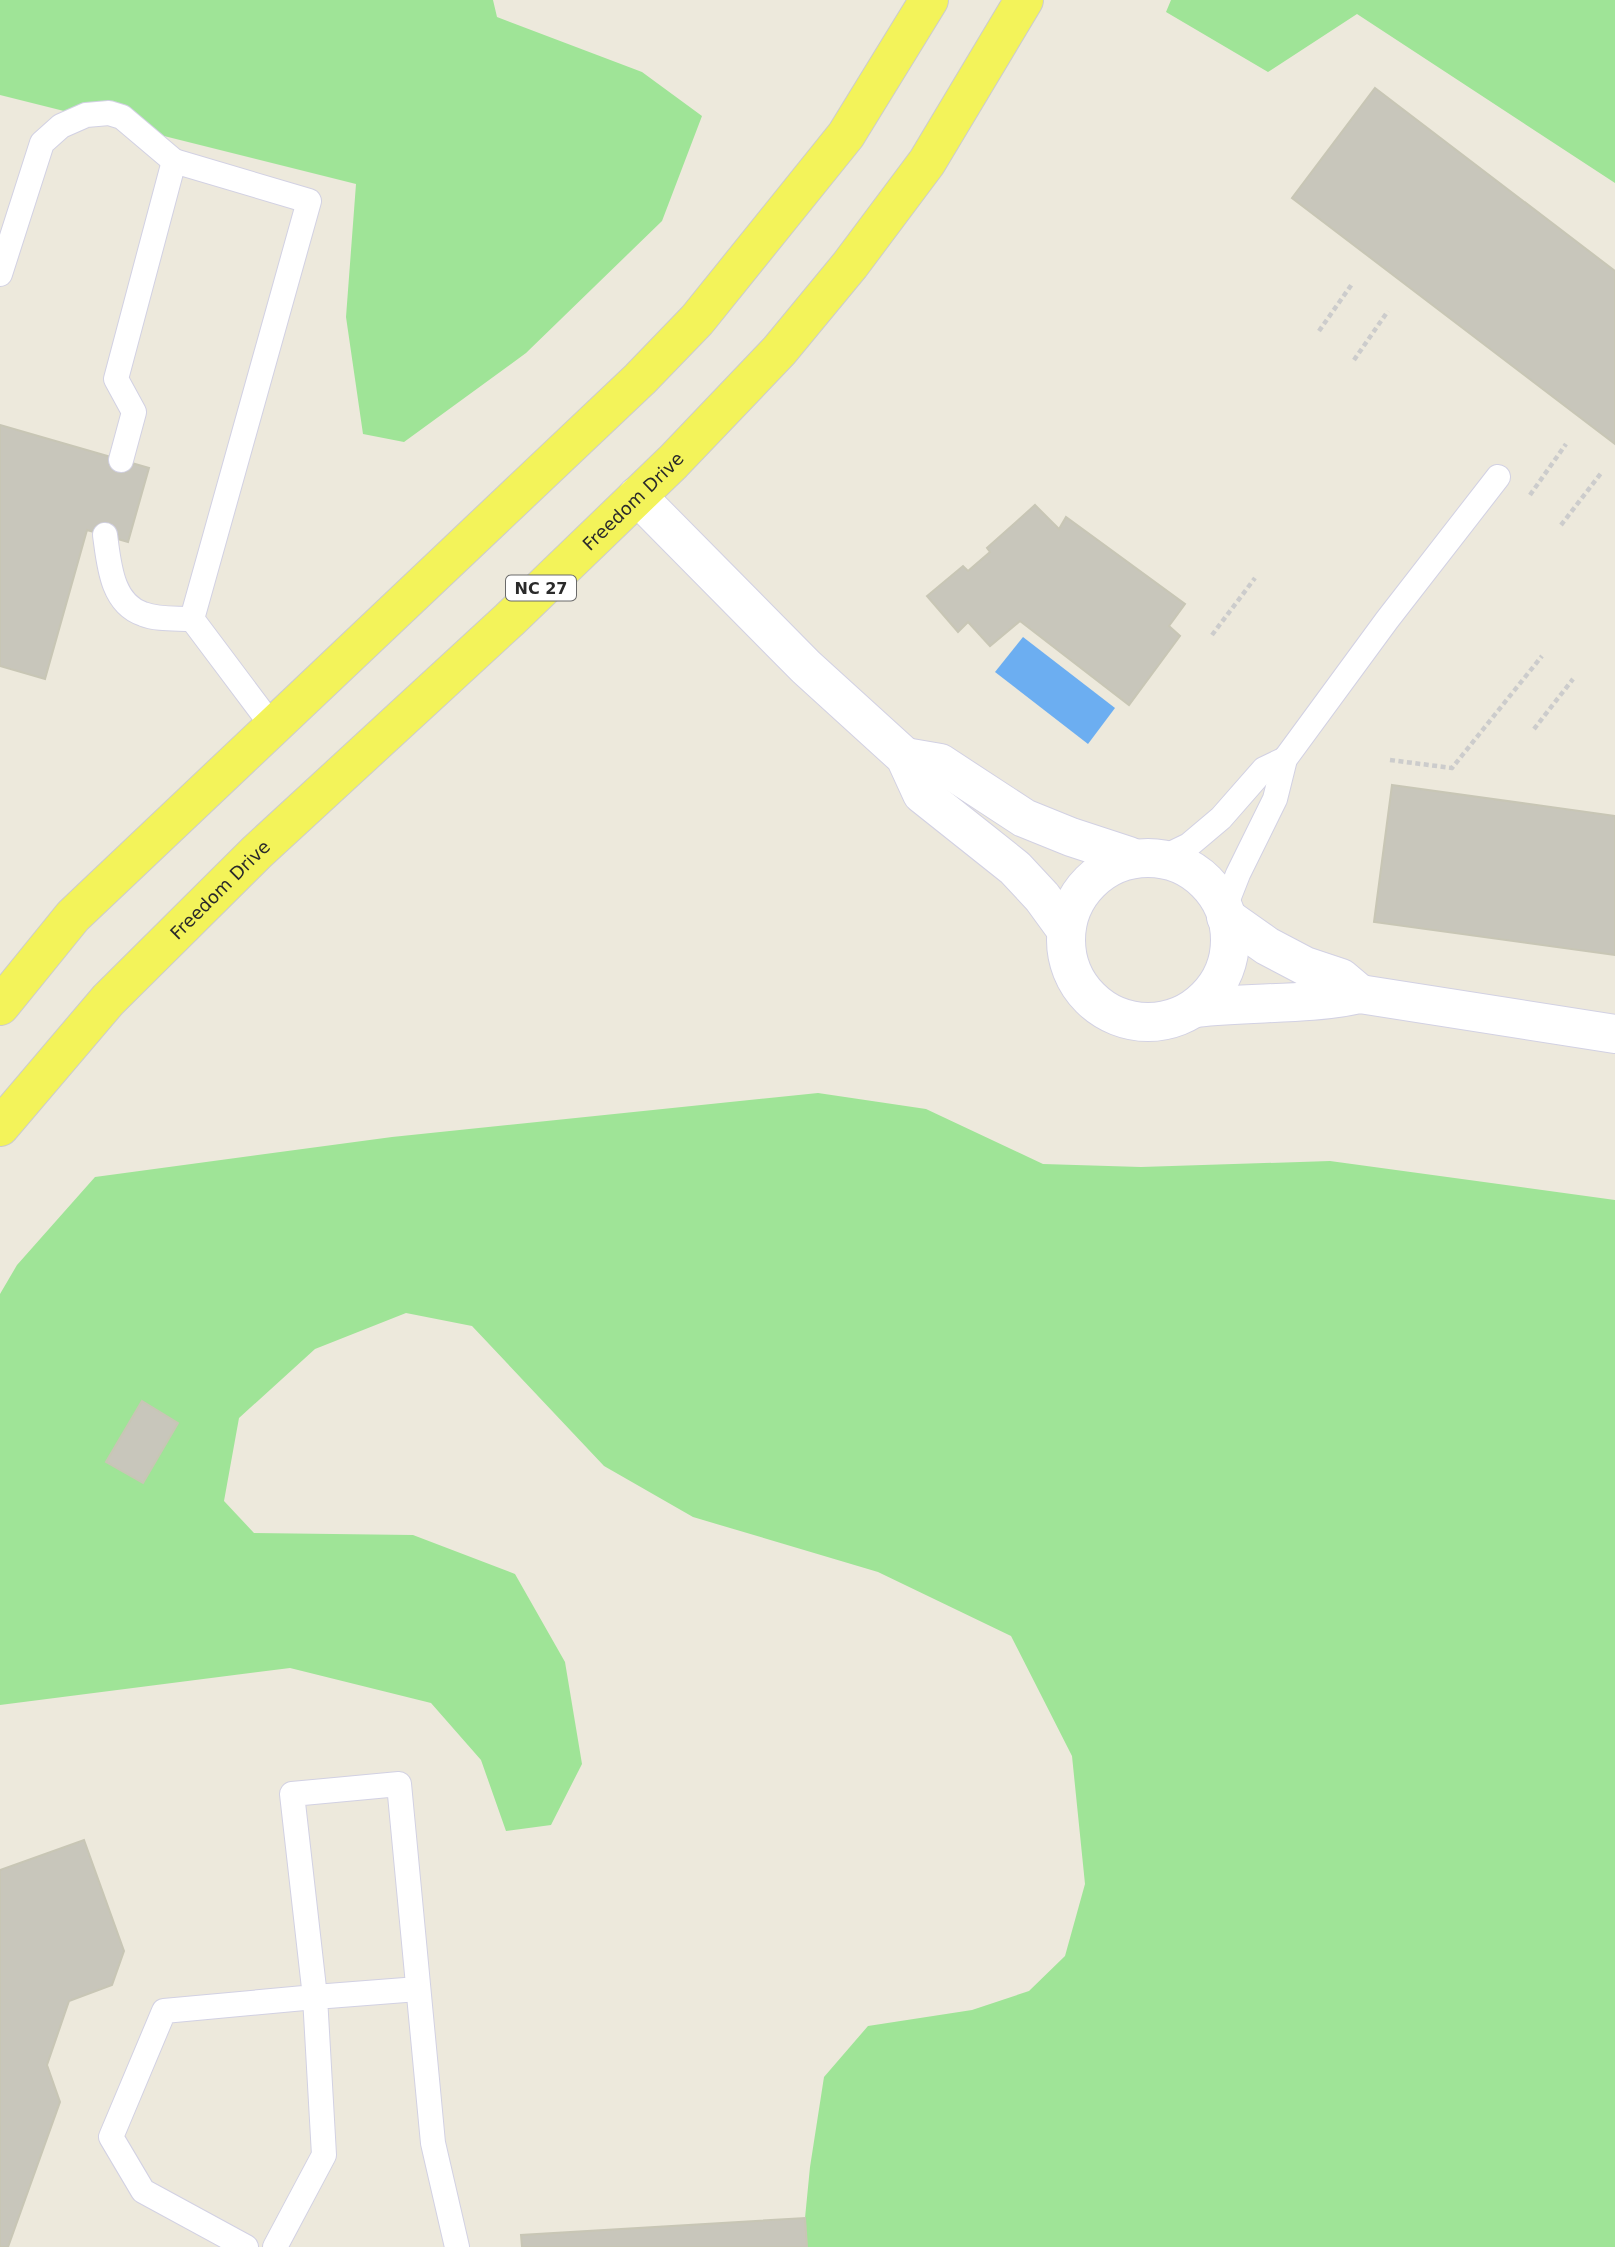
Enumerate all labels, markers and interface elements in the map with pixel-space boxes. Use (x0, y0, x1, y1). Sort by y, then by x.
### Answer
street label: Freedom Drive (578, 448, 688, 554)
road number: NC 27 (506, 576, 576, 600)
street label: Freedom Drive (165, 835, 274, 943)

